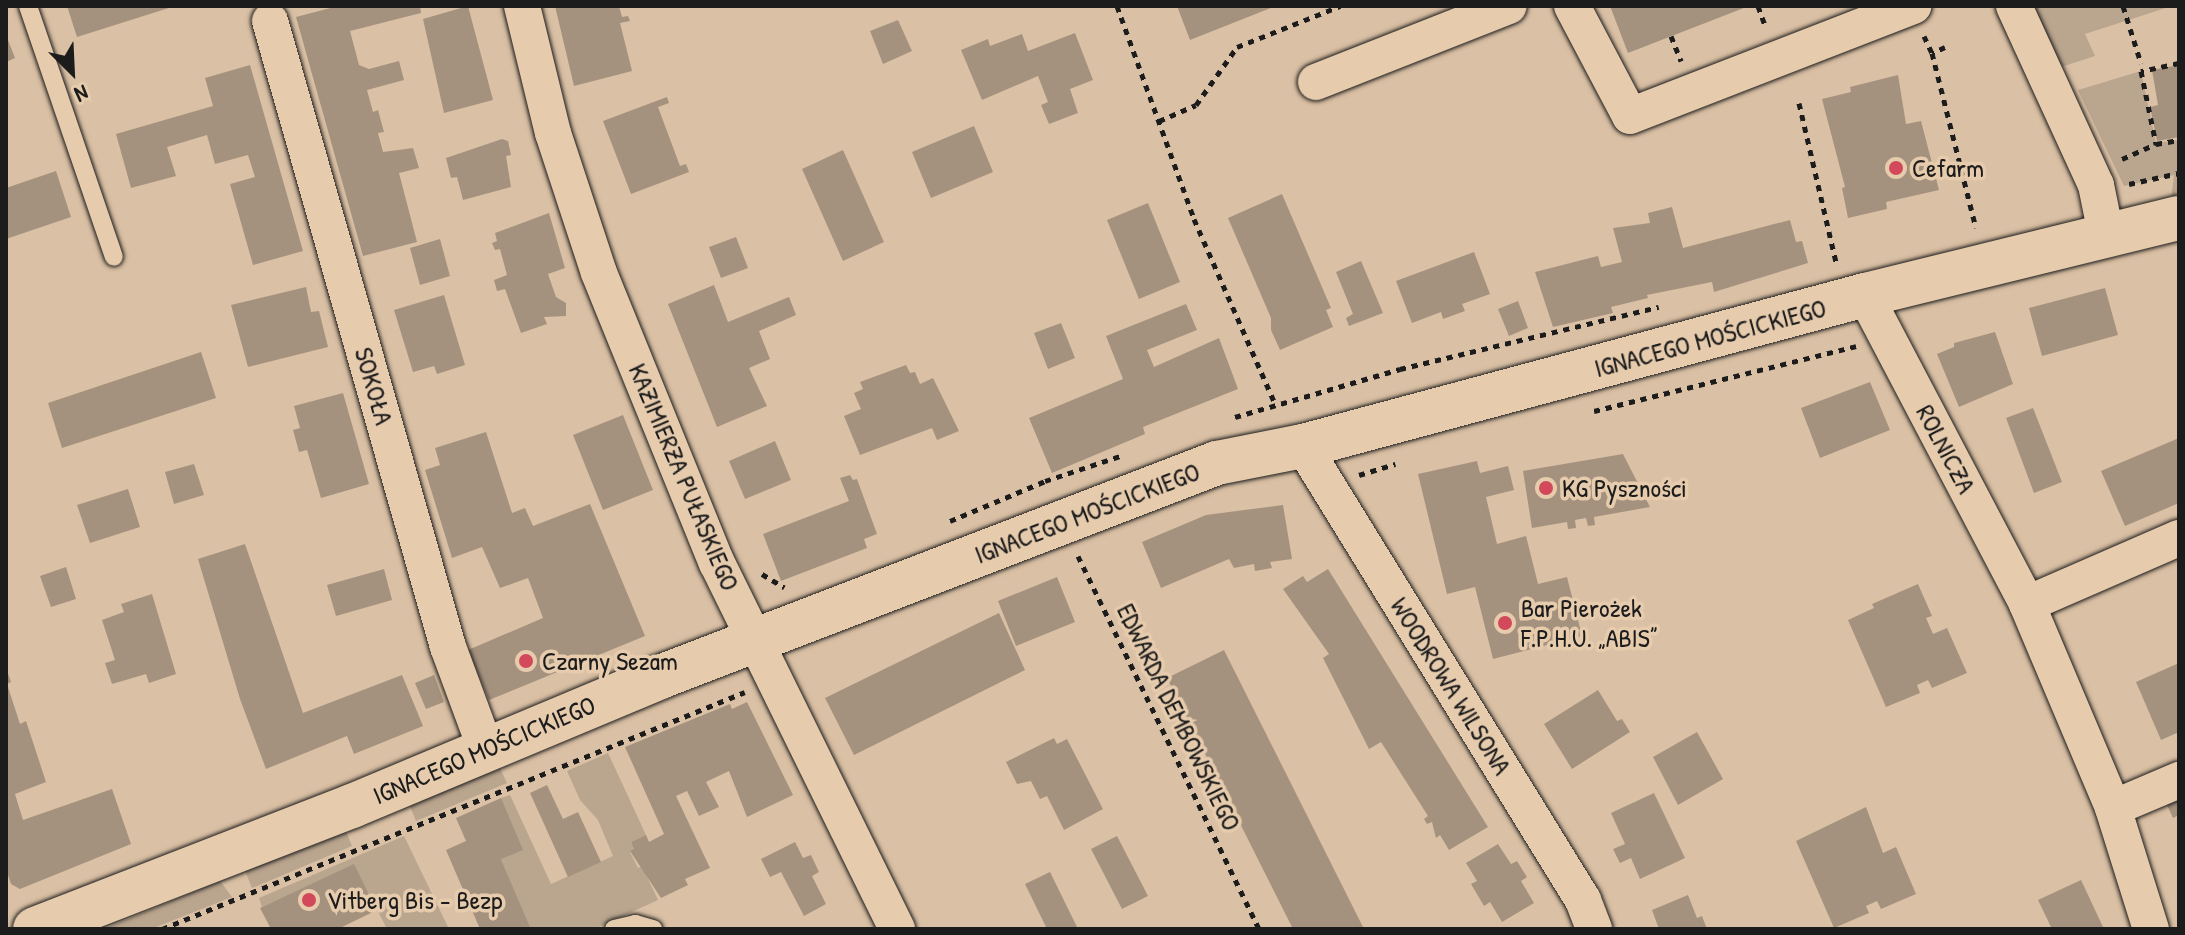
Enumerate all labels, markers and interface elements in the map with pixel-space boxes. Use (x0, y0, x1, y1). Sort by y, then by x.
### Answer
north arrow (32, 32, 112, 112)
text: N (70, 78, 93, 110)
place label: Cefarm (1912, 152, 1984, 184)
marker: Cefarm (1887, 159, 1905, 177)
street label: IGNACEGO MOŚCICKIEGO (1591, 292, 1829, 384)
street label: SOKOŁA (348, 344, 400, 428)
street label: KAZIMIERZA PUŁASKIEGO (622, 359, 746, 595)
street label: ROLNICZA (1910, 399, 1982, 499)
street label: IGNACEGO MOŚCICKIEGO (970, 456, 1204, 570)
place label: KG Pyszności (1562, 472, 1687, 504)
marker: KG Pyszności (1537, 479, 1555, 497)
street label: WOODROWA WILSONA (1384, 592, 1518, 780)
place label: Bar Pierożek F.P.H.U. „ABIS” (1521, 592, 1657, 654)
street label: EDWARDA DEMBOWSKIEGO (1111, 599, 1247, 835)
marker: Bar Pierożek F.P.H.U. „ABIS” (1496, 614, 1514, 632)
place label: Czarny Sezam (542, 645, 678, 677)
marker: Czarny Sezam (517, 652, 535, 670)
street label: IGNACEGO MOŚCICKIEGO (368, 689, 600, 811)
place label: Vitberg Bis - Bezp (327, 884, 502, 916)
marker: Vitberg Bis - Bezp (298, 889, 320, 911)

